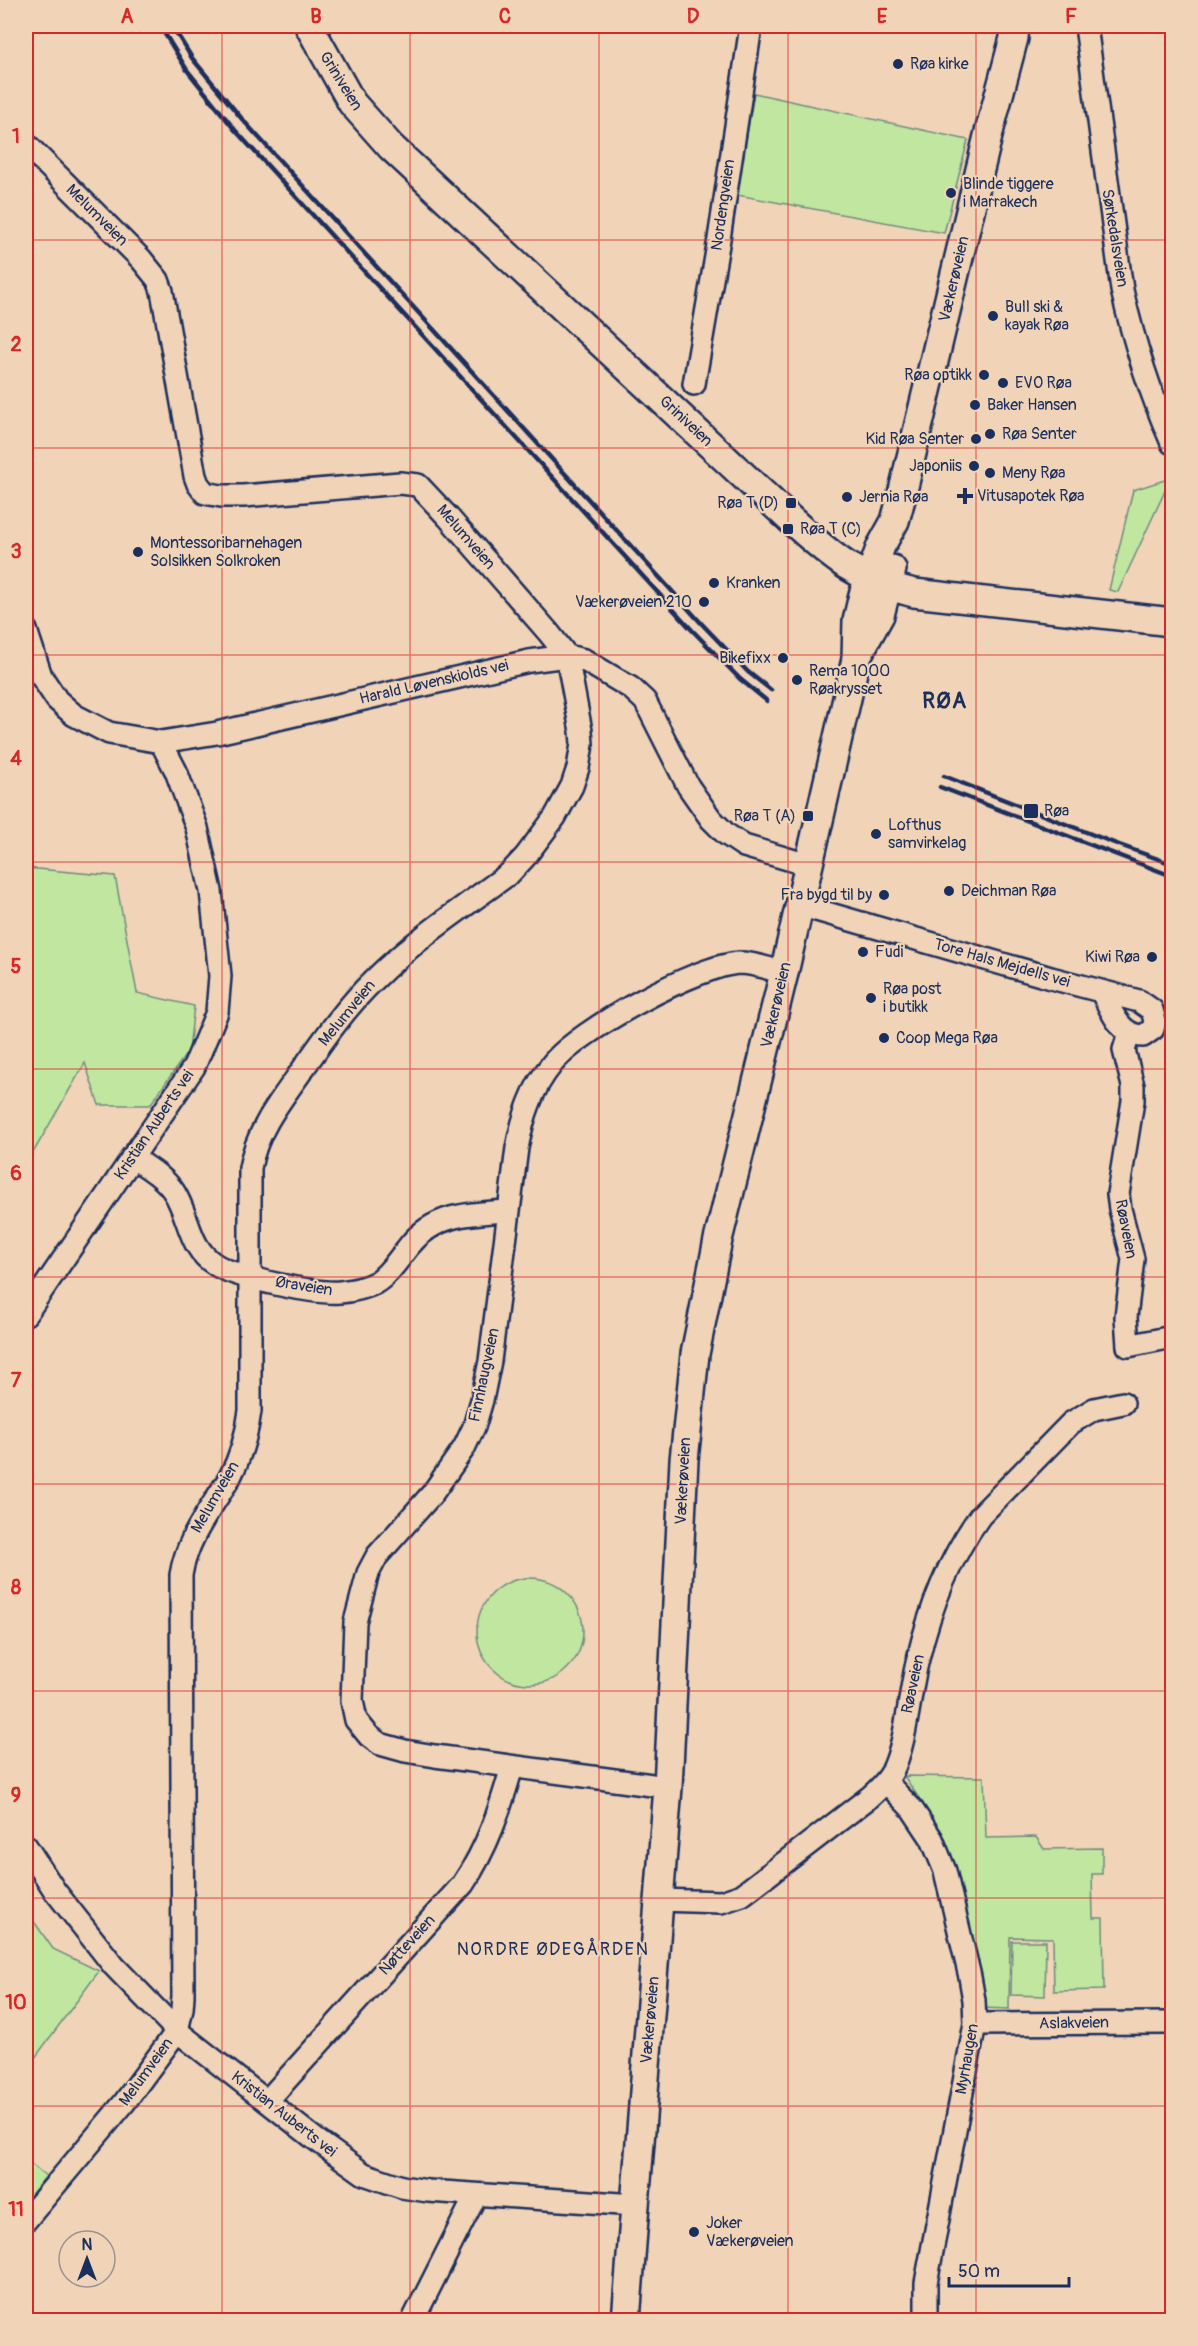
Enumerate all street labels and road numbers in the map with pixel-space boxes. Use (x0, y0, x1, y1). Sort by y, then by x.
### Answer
street label: Griniveien (315, 48, 367, 114)
street label: Nordengveien (707, 158, 739, 252)
street label: Melumveien (62, 180, 132, 250)
street label: Sørkedalsveien (1097, 188, 1133, 288)
street label: Vækerøveien (934, 234, 974, 324)
street label: Griniveien (655, 391, 717, 451)
street label: Melumveien (432, 500, 500, 574)
street label: Harald Løvenskiolds vei (357, 655, 511, 709)
street label: Tore Hals Mejdells vei (932, 934, 1073, 992)
street label: Vækerøveien (756, 960, 796, 1050)
street label: Melumveien (314, 976, 380, 1050)
street label: Kristian Auberts vei (110, 1066, 198, 1184)
street label: Røaveien (1110, 1198, 1142, 1260)
street label: Øraveien (274, 1272, 334, 1300)
street label: Finnhaugveien (464, 1326, 504, 1424)
street label: Vækerøveien (671, 1437, 695, 1525)
street label: Melumveien (186, 1458, 244, 1536)
street label: Røaveien (897, 1653, 929, 1715)
street label: Nøtteveien (375, 1911, 439, 1979)
street label: Vækerøveien (636, 1976, 664, 2064)
street label: Aslakveien (1039, 2012, 1109, 2034)
street label: Myrhaugen (951, 2022, 983, 2096)
street label: Melumveien (115, 2034, 177, 2110)
street label: Kristian Auberts vei (227, 2067, 341, 2161)

